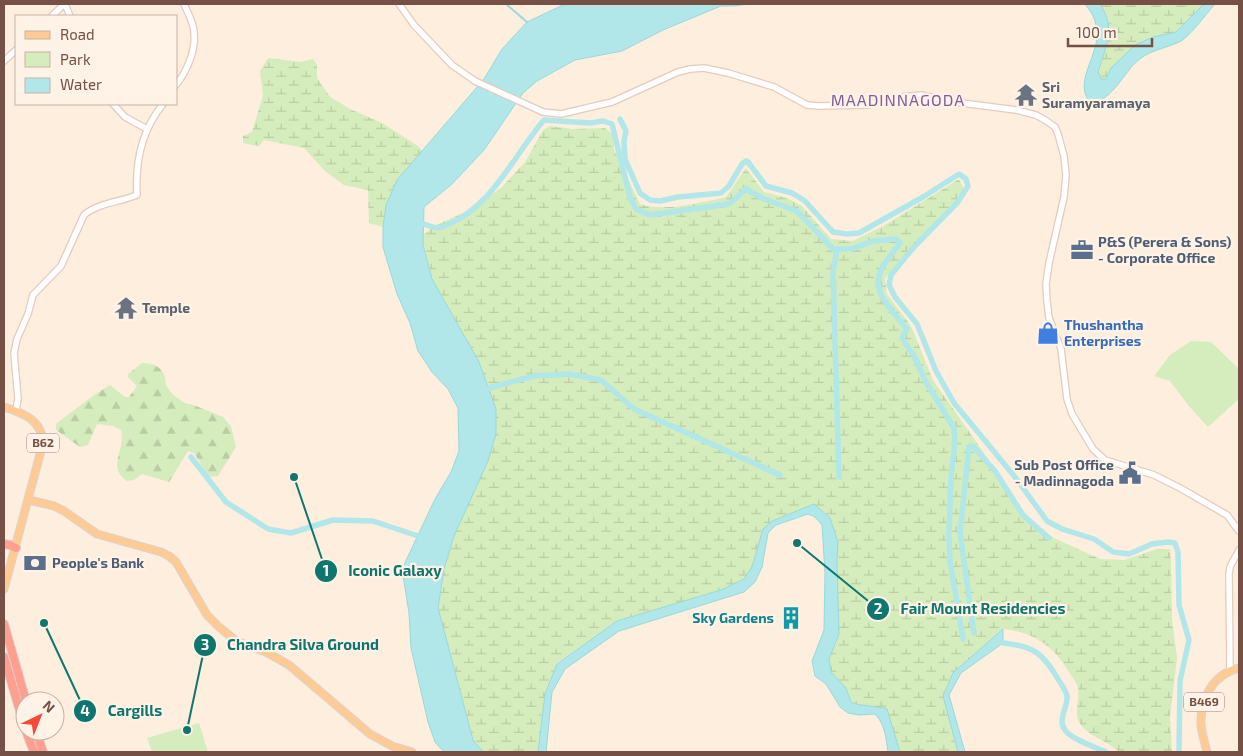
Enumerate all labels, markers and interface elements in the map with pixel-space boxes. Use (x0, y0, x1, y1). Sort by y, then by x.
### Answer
legend (15, 15, 178, 105)
scale bar (1068, 15, 1152, 47)
text: 100 m (1076, 23, 1117, 41)
text: Road (60, 25, 95, 43)
text: Park (60, 50, 91, 68)
text: Water (60, 75, 102, 93)
place label: Sri Suramyaramaya (1042, 78, 1151, 111)
temple icon: Sri Suramyaramaya (1013, 82, 1039, 108)
district label: MAADINNAGODA (831, 90, 965, 109)
place label: P&S (Perera & Sons) - Corporate Office (1098, 233, 1231, 266)
office icon: P&S (Perera & Sons) - Corporate Office (1069, 237, 1095, 263)
temple icon: Temple (113, 295, 139, 321)
place label: Temple (142, 299, 190, 316)
place label: Thushantha Enterprises (1064, 316, 1144, 349)
shop icon: Thushantha Enterprises (1035, 320, 1061, 346)
road number: B62 (27, 433, 59, 452)
place label: Sub Post Office - Madinnagoda (1014, 456, 1114, 489)
public building icon: Sub Post Office - Madinnagoda (1117, 460, 1143, 486)
bank icon: People's Bank (22, 550, 48, 576)
place label: People's Bank (52, 554, 144, 571)
callout: Iconic Galaxy (313, 556, 452, 586)
text: 1 (323, 561, 329, 579)
text: Iconic Galaxy (348, 561, 442, 580)
callout: Fair Mount Residencies (865, 594, 1075, 624)
text: 2 (874, 599, 883, 617)
text: Fair Mount Residencies (901, 599, 1065, 617)
building icon: Sky Gardens (778, 605, 804, 631)
place label: Sky Gardens (692, 609, 774, 626)
callout: Chandra Silva Ground (192, 630, 389, 660)
text: 3 (201, 635, 209, 653)
text: Chandra Silva Ground (227, 635, 379, 653)
north arrow (15, 691, 65, 741)
road number: B469 (1184, 692, 1224, 712)
text: N (40, 696, 59, 716)
callout: Cargills (73, 696, 172, 726)
text: 4 (80, 701, 90, 719)
text: Cargills (108, 701, 162, 719)

